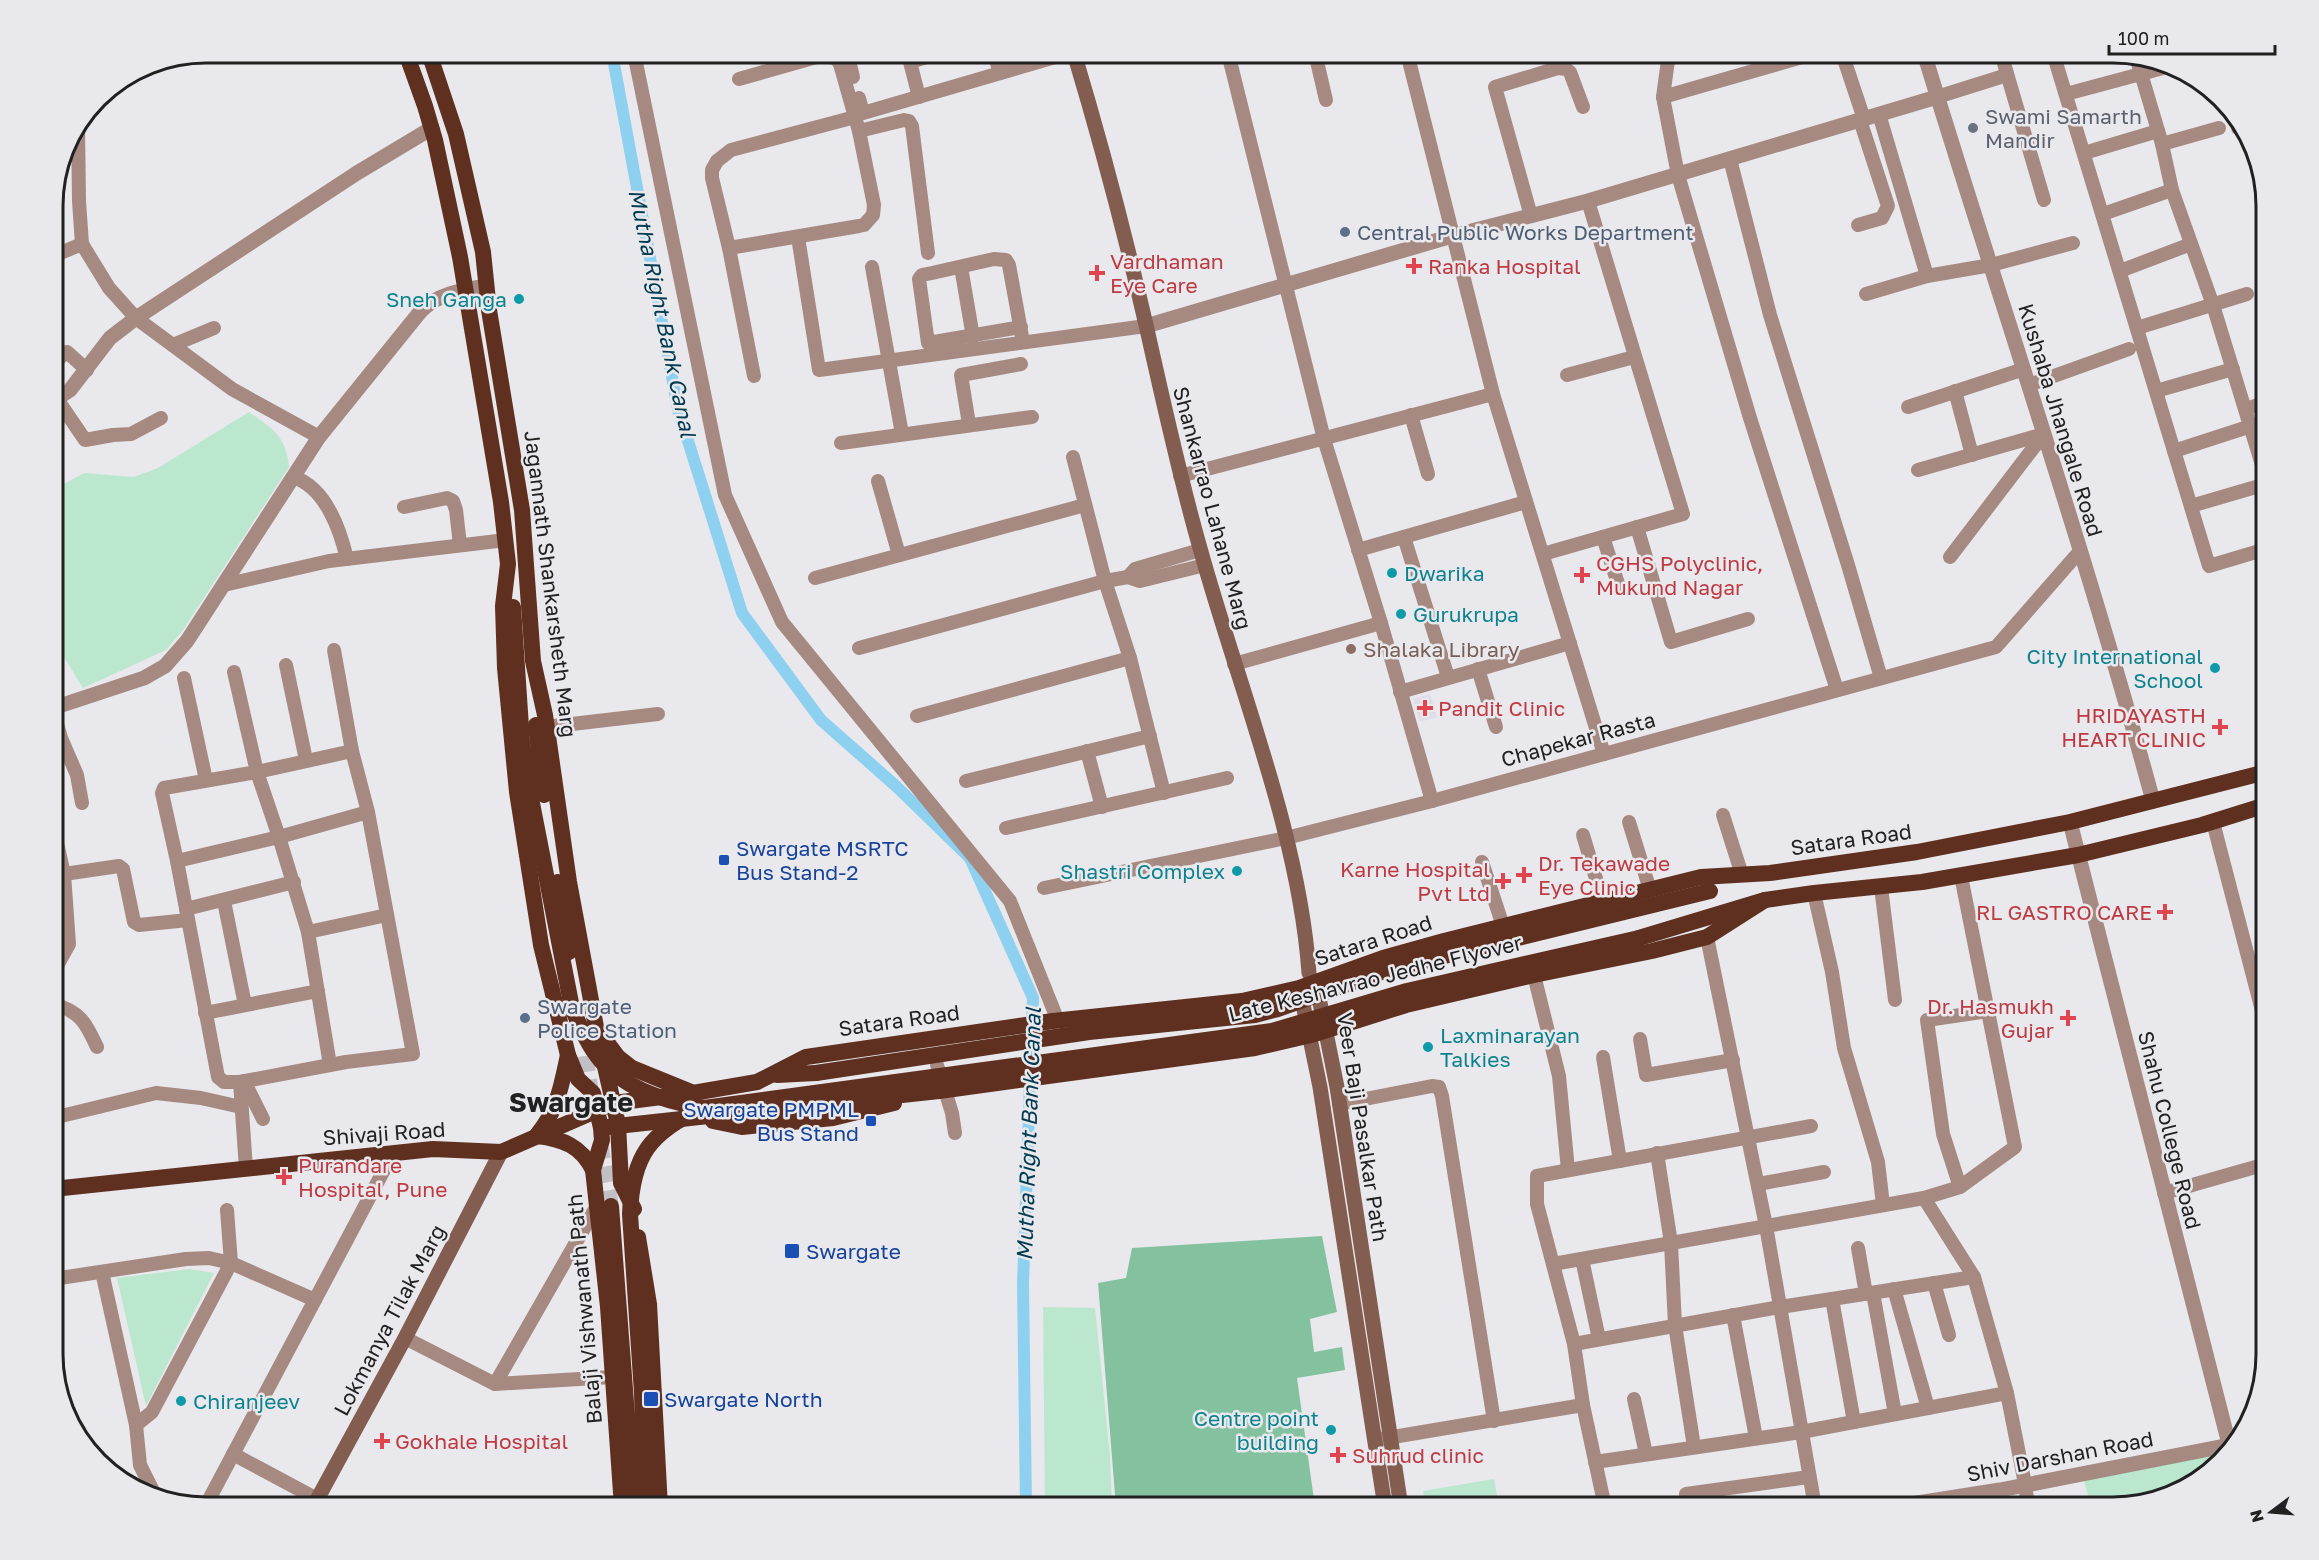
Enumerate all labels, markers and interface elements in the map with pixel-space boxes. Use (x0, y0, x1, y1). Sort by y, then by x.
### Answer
scale bar (2109, 18, 2276, 56)
text: 100 m (2118, 27, 2169, 49)
place label: Swami Samarth Mandir (1985, 103, 2142, 153)
marker: Swami Samarth Mandir (1966, 121, 1980, 135)
water label: Mutha Right Bank Canal (623, 186, 703, 441)
place label: Central Public Works Department (1357, 219, 1694, 245)
marker: Central Public Works Department (1338, 225, 1352, 239)
place label: Vardhaman Eye Care (1110, 248, 1224, 298)
place label: Ranka Hospital (1428, 253, 1581, 279)
marker: Ranka Hospital (1405, 257, 1423, 275)
marker: Vardhaman Eye Care (1088, 264, 1106, 282)
place label: Sneh Ganga (386, 286, 507, 312)
marker: Sneh Ganga (512, 292, 526, 306)
street label: Kushaba Jhangale Road (2013, 300, 2109, 540)
street label: Shankarrao Lahane Marg (1168, 384, 1258, 632)
street label: Jagannath Shankarsheth Marg (519, 429, 583, 739)
place label: CGHS Polyclinic, Mukund Nagar (1596, 550, 1763, 600)
place label: Dwarika (1404, 560, 1485, 586)
marker: Dwarika (1385, 566, 1399, 580)
marker: CGHS Polyclinic, Mukund Nagar (1573, 566, 1591, 584)
place label: Gurukrupa (1413, 601, 1519, 627)
marker: Gurukrupa (1394, 607, 1408, 621)
place label: Shalaka Library (1363, 636, 1520, 662)
marker: Shalaka Library (1344, 642, 1358, 656)
place label: City International School (2026, 643, 2203, 693)
marker: City International School (2208, 661, 2222, 675)
place label: Pandit Clinic (1438, 695, 1565, 721)
marker: Pandit Clinic (1416, 699, 1434, 717)
place label: HRIDAYASTH HEART CLINIC (2061, 702, 2206, 752)
street label: Chapekar Rasta (1498, 706, 1658, 772)
marker: HRIDAYASTH HEART CLINIC (2211, 718, 2229, 736)
street label: Satara Road (1789, 818, 1913, 860)
place label: Swargate MSRTC Bus Stand-2 (736, 835, 909, 885)
place label: Dr. Tekawade Eye Clinic (1538, 850, 1670, 900)
marker: Swargate MSRTC Bus Stand-2 (717, 853, 731, 867)
place label: Karne Hospital Pvt Ltd (1340, 856, 1490, 906)
place label: Shastri Complex (1060, 858, 1225, 884)
marker: Shastri Complex (1230, 864, 1244, 878)
marker: Dr. Tekawade Eye Clinic (1515, 866, 1533, 884)
marker: Karne Hospital Pvt Ltd (1494, 872, 1512, 890)
place label: RL GASTRO CARE (1976, 899, 2152, 925)
marker: RL GASTRO CARE (2156, 903, 2174, 921)
street label: Satara Road (1311, 909, 1435, 971)
street label: Late Keshavrao Jedhe Flyover (1225, 929, 1525, 1027)
place label: Swargate Police Station (537, 993, 677, 1043)
place label: Dr. Hasmukh Gujar (1927, 993, 2054, 1043)
street label: Satara Road (837, 999, 961, 1041)
water label: Mutha Right Bank Canal (1010, 1006, 1046, 1261)
marker: Dr. Hasmukh Gujar (2059, 1009, 2077, 1027)
marker: Swargate Police Station (518, 1011, 532, 1025)
street label: Veer Baji Pasalkar Path (1332, 1011, 1394, 1243)
place label: Laxminarayan Talkies (1440, 1022, 1580, 1072)
street label: Shahu College Road (2133, 1028, 2207, 1232)
marker: Laxminarayan Talkies (1421, 1040, 1435, 1054)
district label: Swargate (509, 1086, 633, 1118)
place label: Swargate PMPML Bus Stand (683, 1096, 859, 1146)
marker: Swargate PMPML Bus Stand (864, 1114, 878, 1128)
street label: Shivaji Road (322, 1116, 446, 1150)
place label: Purandare Hospital, Pune (298, 1152, 447, 1202)
marker: Purandare Hospital, Pune (275, 1168, 293, 1186)
street label: Balaji Vishwanath Path (561, 1193, 607, 1425)
street label: Lokmanya Tilak Marg (328, 1220, 450, 1420)
place label: Swargate (806, 1238, 901, 1264)
marker: Swargate (783, 1242, 801, 1260)
place label: Swargate North (664, 1386, 823, 1412)
place label: Chiranjeev (193, 1388, 300, 1414)
marker: Swargate North (642, 1390, 660, 1408)
marker: Chiranjeev (174, 1394, 188, 1408)
place label: Centre point building (1194, 1405, 1319, 1455)
marker: Centre point building (1324, 1423, 1338, 1437)
street label: Shiv Darshan Road (1965, 1425, 2155, 1487)
place label: Gokhale Hospital (395, 1428, 568, 1454)
marker: Gokhale Hospital (373, 1432, 391, 1450)
place label: Suhrud clinic (1352, 1442, 1484, 1468)
marker: Suhrud clinic (1329, 1446, 1347, 1464)
north arrow (2241, 1482, 2301, 1542)
text: N (2245, 1508, 2268, 1525)

